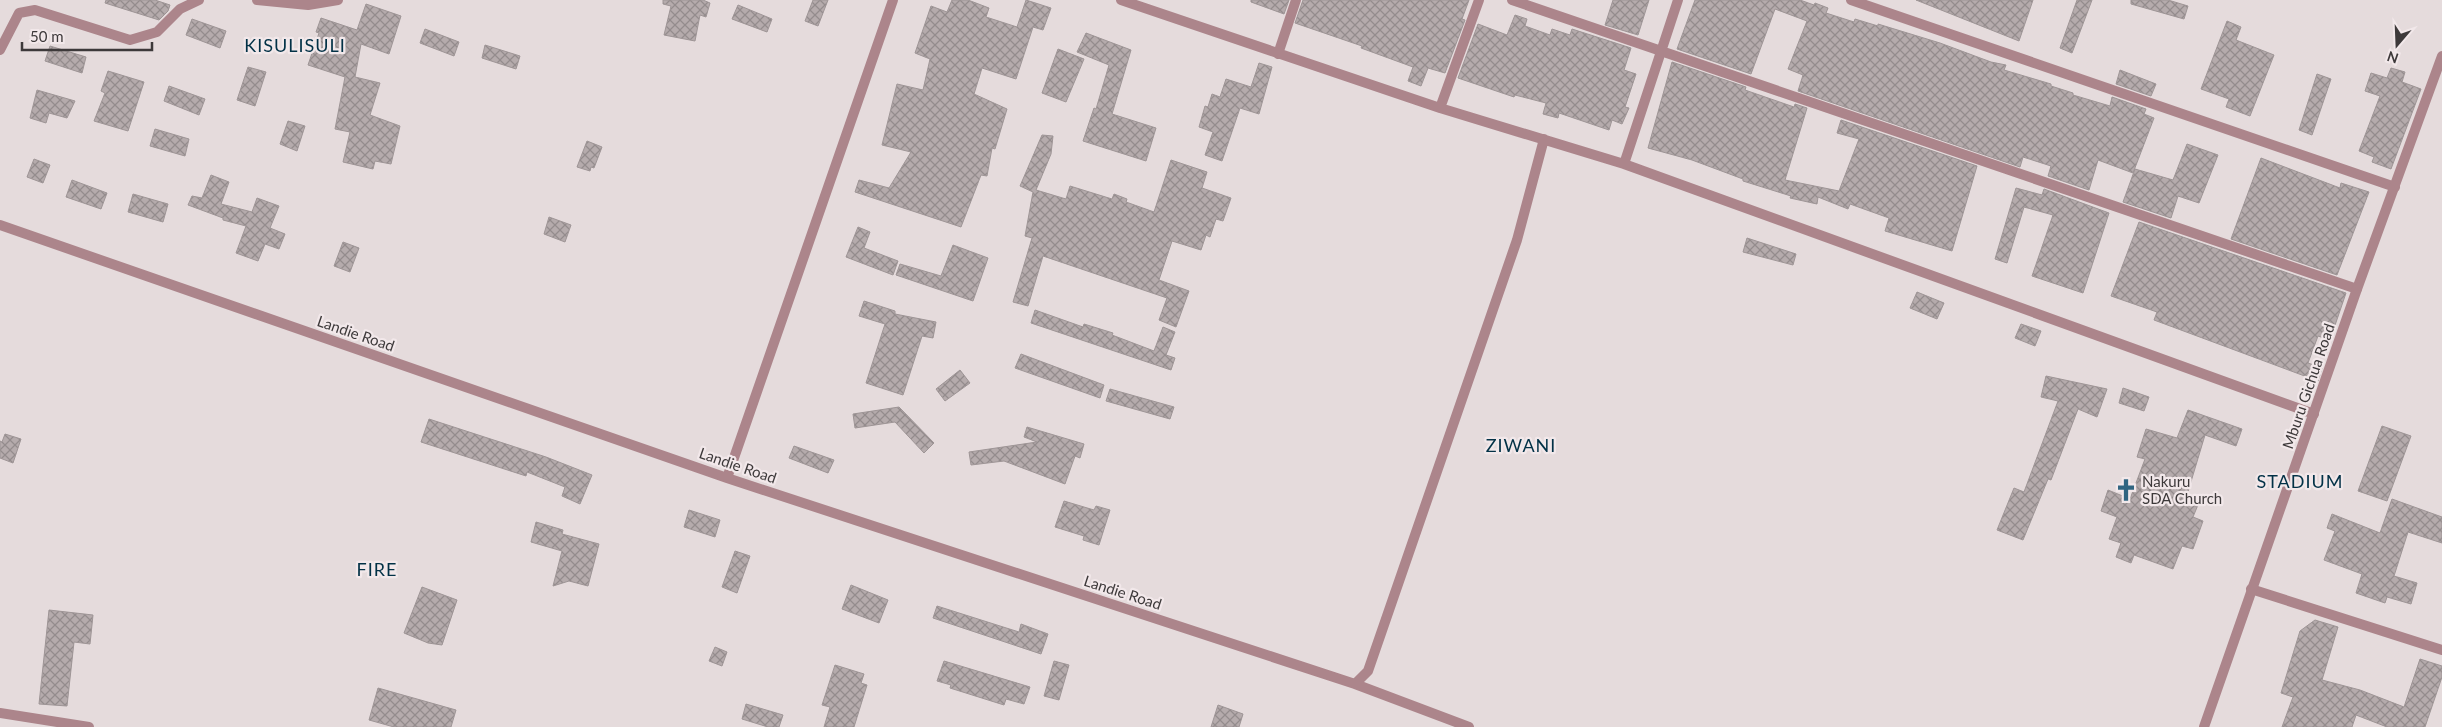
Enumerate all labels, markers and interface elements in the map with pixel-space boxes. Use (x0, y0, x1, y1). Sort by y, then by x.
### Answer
scale bar (22, 20, 152, 52)
north arrow (2372, 20, 2422, 70)
text: 50 m (30, 27, 64, 45)
district label: KISULISULI (244, 34, 346, 56)
text: N (2385, 48, 2400, 68)
street label: Landie Road (315, 311, 397, 355)
street label: Mburu Gichua Road (2278, 321, 2338, 451)
district label: ZIWANI (1486, 434, 1556, 456)
street label: Landie Road (697, 443, 779, 487)
district label: STADIUM (2256, 470, 2344, 492)
place label: Nakuru SDA Church (2142, 472, 2222, 507)
church icon: Nakuru SDA Church (2113, 477, 2139, 503)
district label: FIRE (357, 558, 397, 580)
street label: Landie Road (1082, 571, 1164, 613)

